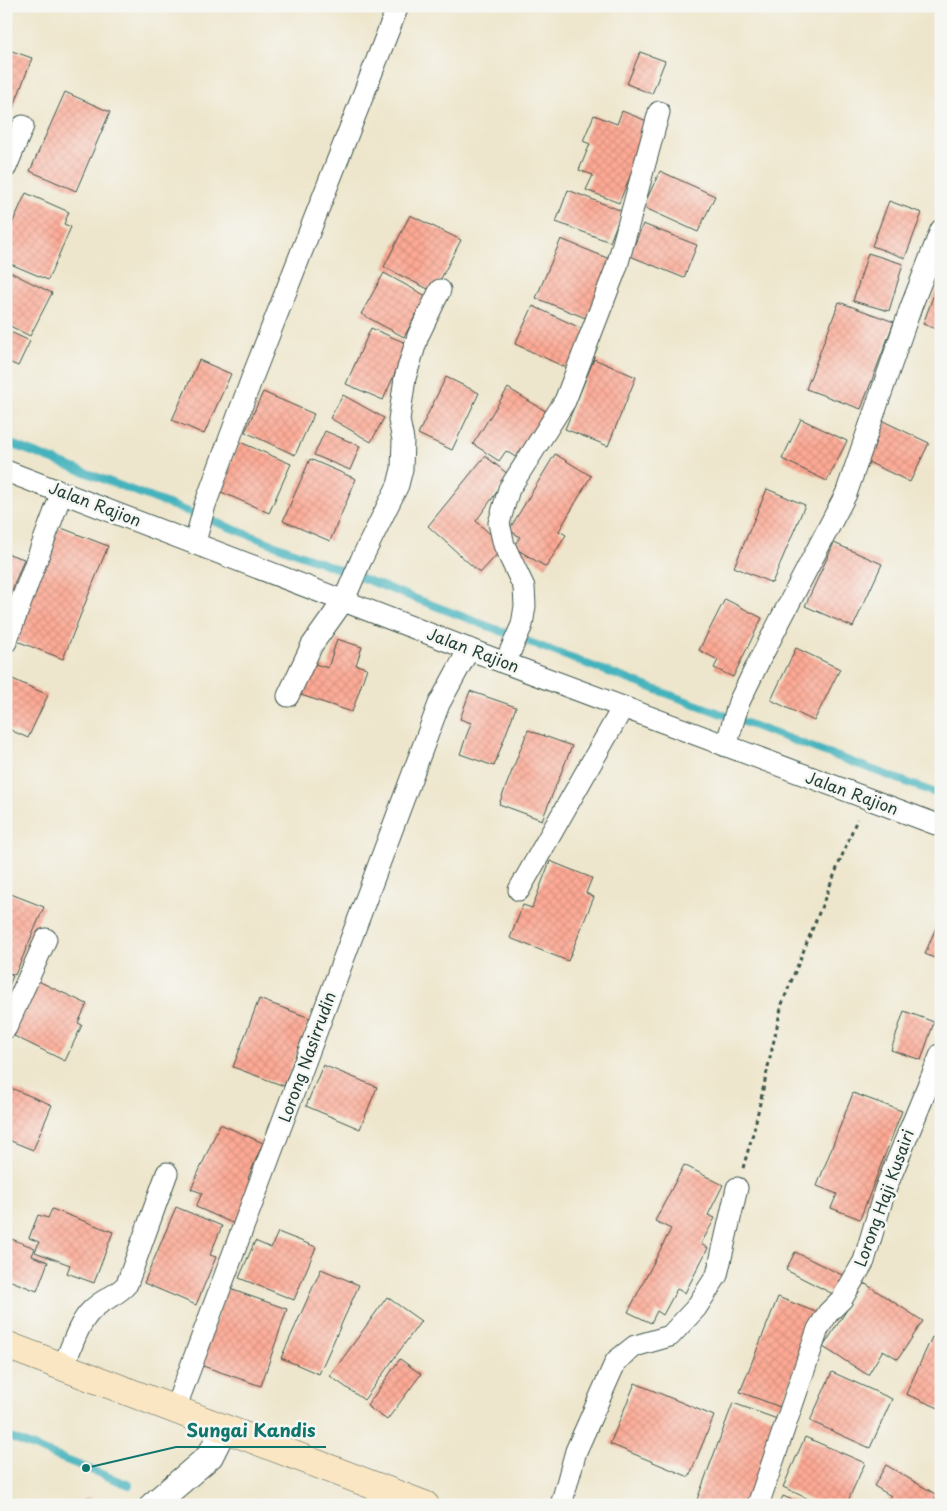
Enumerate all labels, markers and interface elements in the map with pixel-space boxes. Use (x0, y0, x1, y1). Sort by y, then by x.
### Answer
street label: Jalan Rajion (46, 474, 145, 532)
street label: Jalan Rajion (424, 620, 523, 678)
street label: Jalan Rajion (803, 764, 902, 820)
street label: Lorong Nasirrudin (271, 988, 341, 1125)
street label: Lorong Haji Kusairi (847, 1126, 919, 1270)
callout: Sungai Kandis (176, 1414, 326, 1447)
text: Sungai Kandis (186, 1416, 316, 1443)

